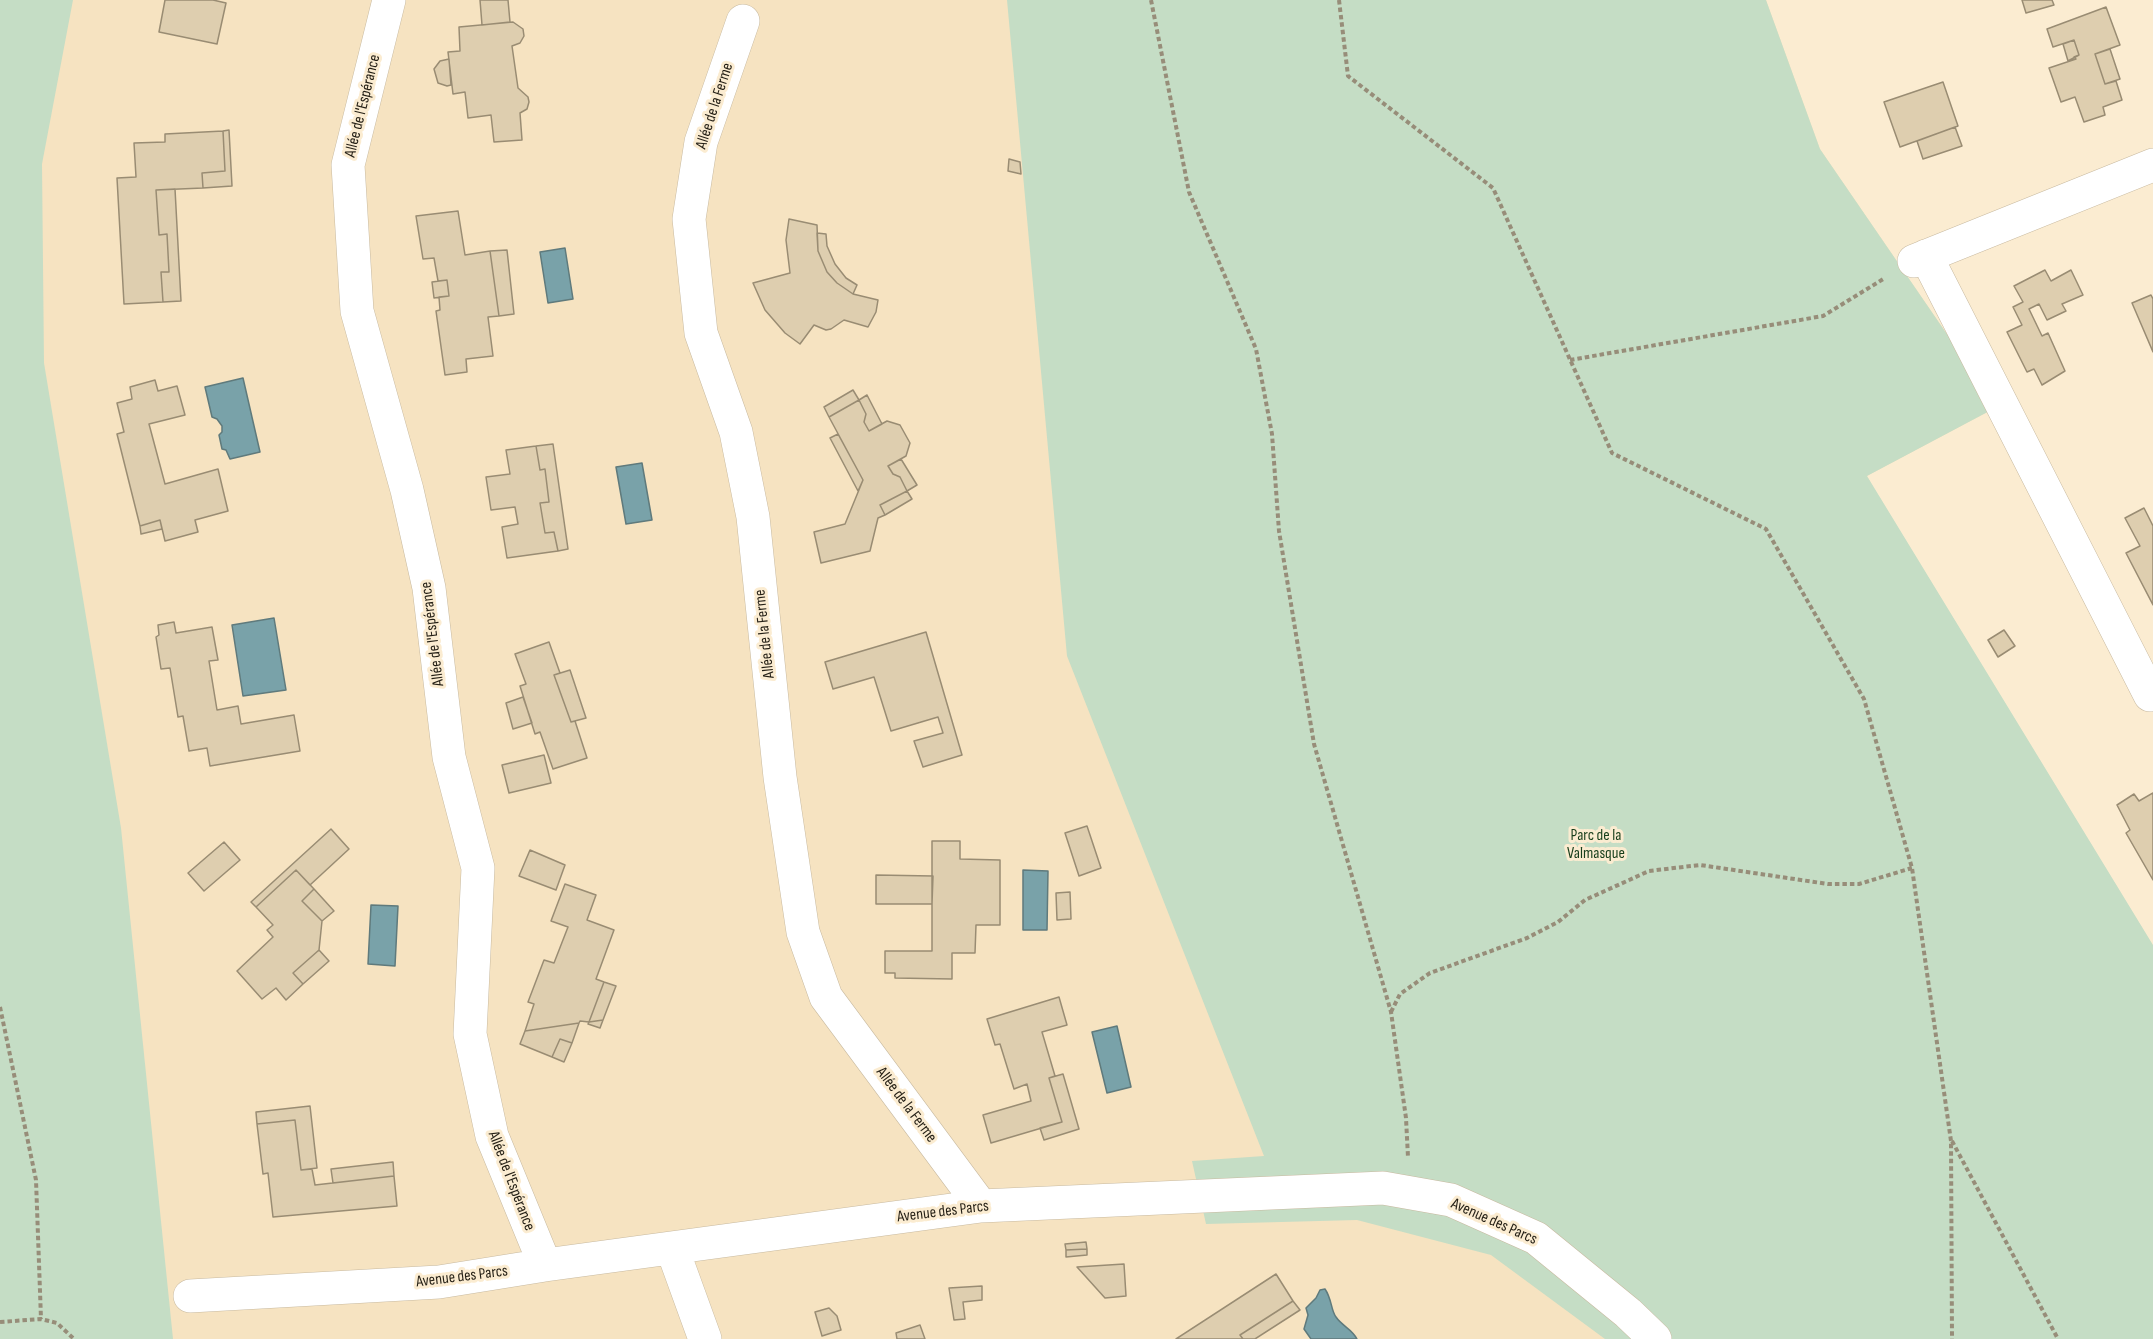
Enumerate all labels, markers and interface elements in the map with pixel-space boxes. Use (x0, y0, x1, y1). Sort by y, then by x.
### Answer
street label: Allée de l'Espérance (341, 53, 385, 159)
street label: Allée de la Ferme (692, 61, 738, 151)
street label: Allée de l'Espérance (417, 581, 449, 687)
street label: Allée de la Ferme (751, 589, 779, 679)
park label: Parc de la Valmasque (1567, 826, 1625, 864)
street label: Allée de la Ferme (871, 1064, 941, 1146)
street label: Allée de l'Espérance (483, 1129, 539, 1233)
street label: Avenue des Parcs (1448, 1194, 1540, 1250)
street label: Avenue des Parcs (896, 1197, 990, 1227)
street label: Avenue des Parcs (415, 1262, 509, 1292)

